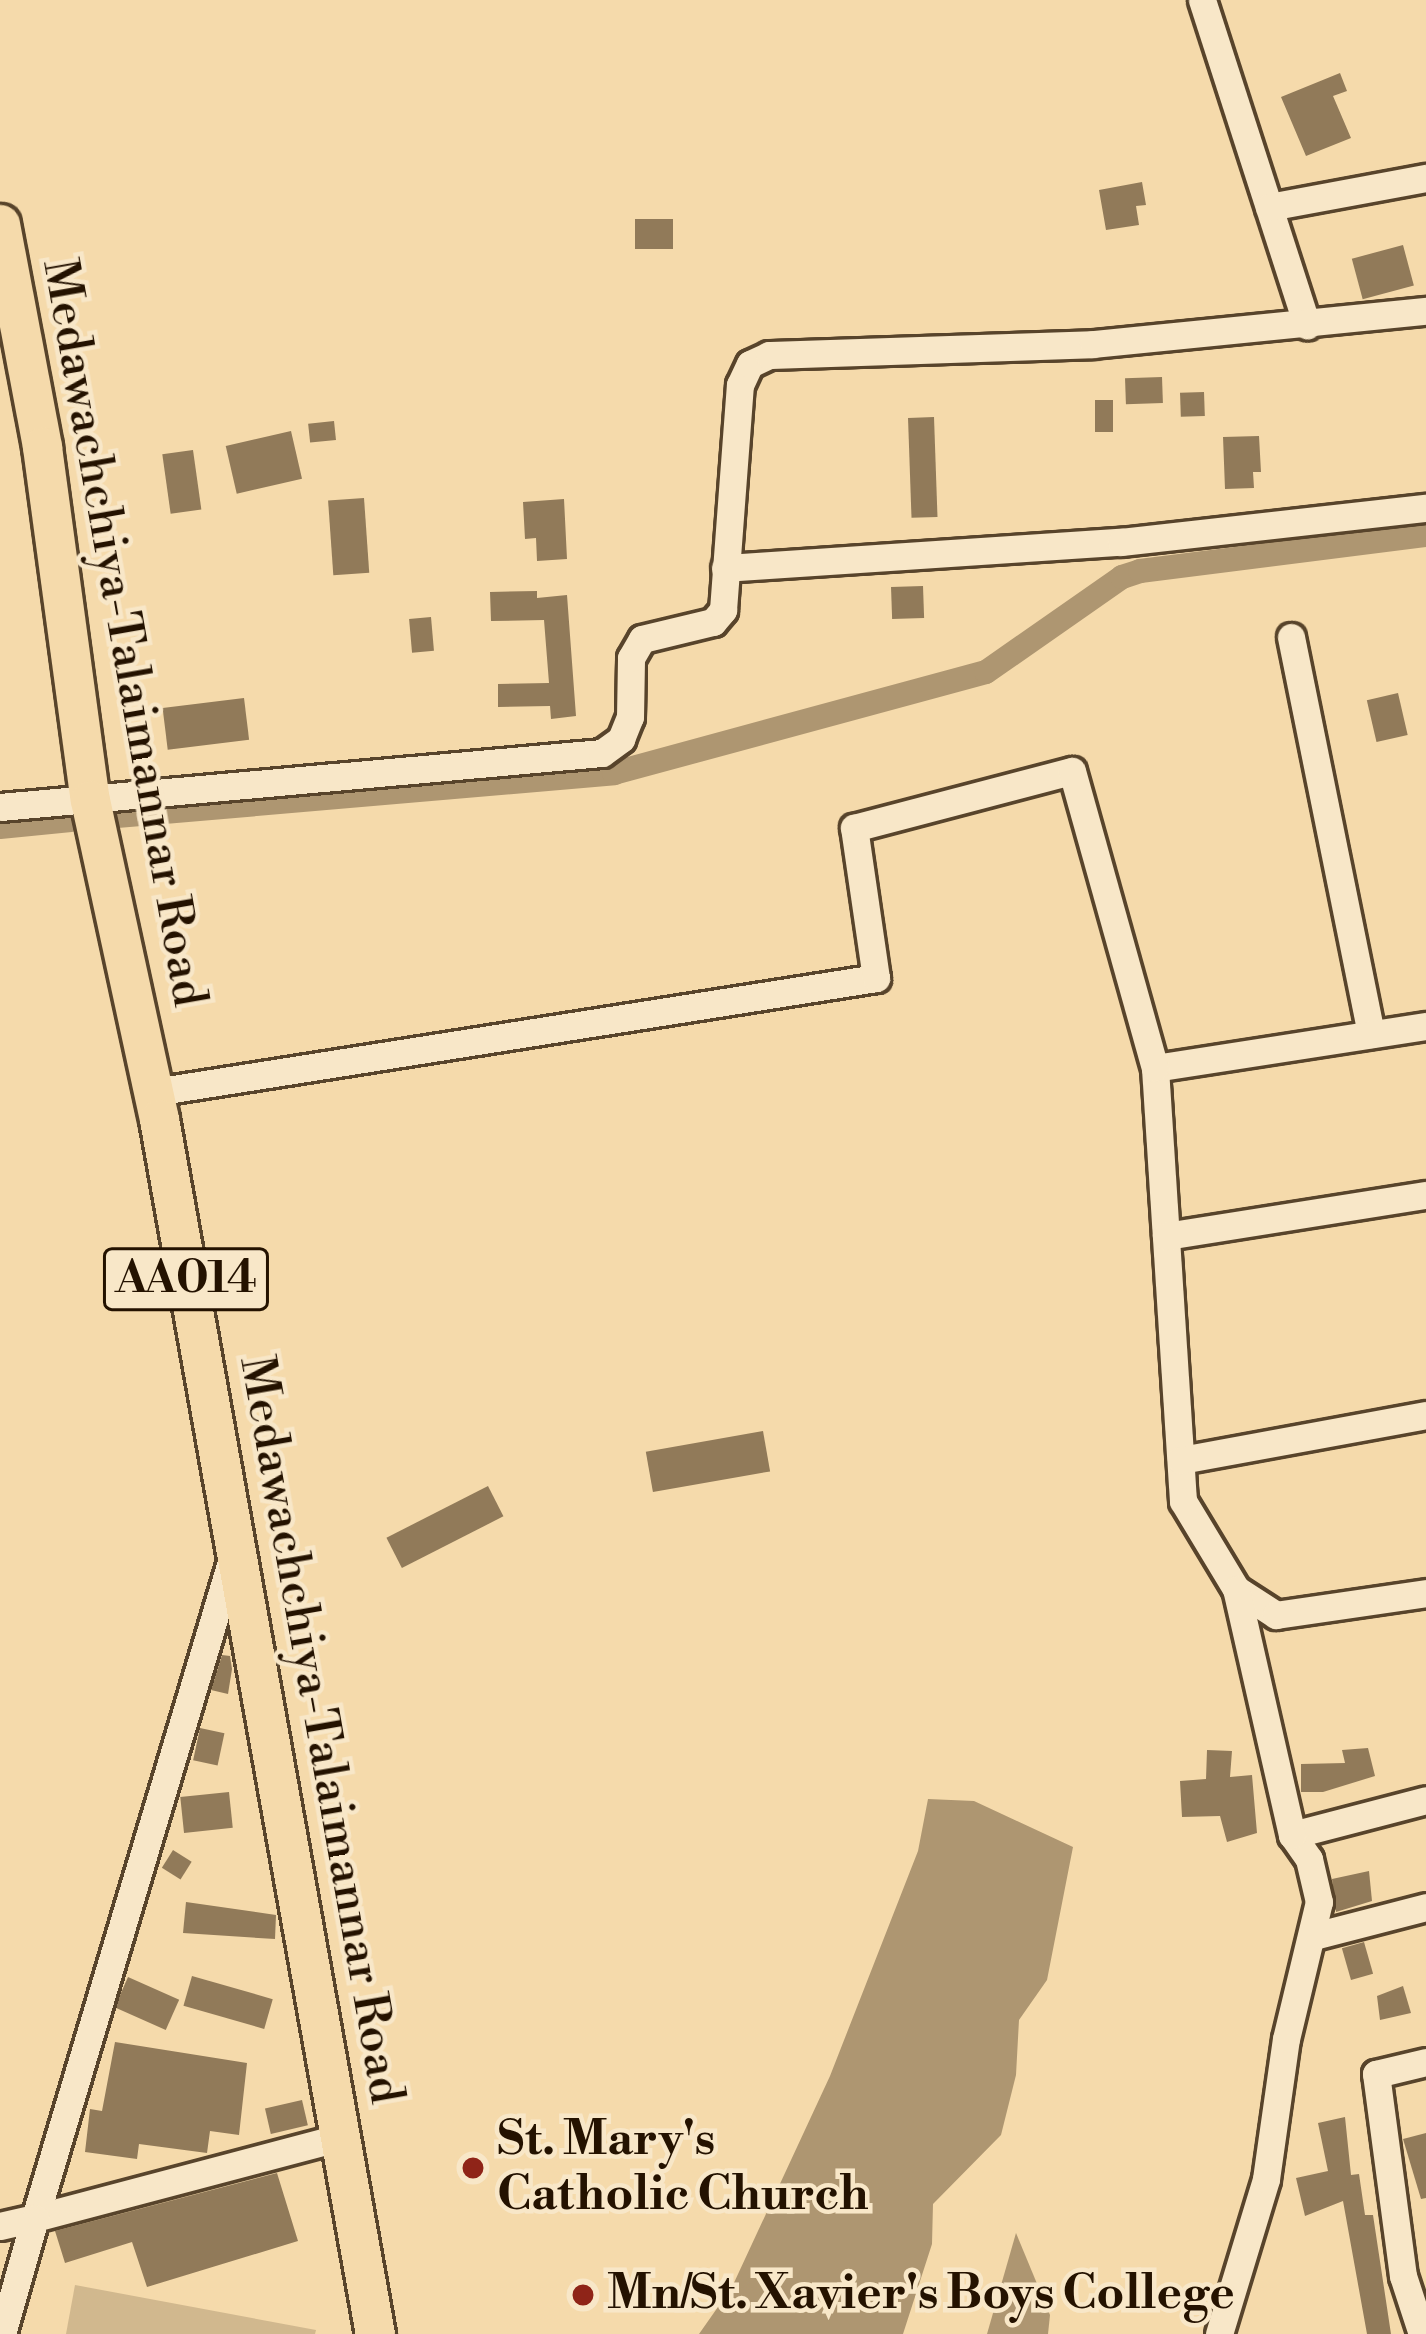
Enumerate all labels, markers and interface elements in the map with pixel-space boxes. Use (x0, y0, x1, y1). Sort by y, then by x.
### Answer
street label: Medawachchiya-Talaimannar Road (29, 255, 217, 1011)
road number: AA014 (102, 1240, 270, 1318)
street label: Medawachchiya-Talaimannar Road (226, 1352, 414, 2108)
place label: St. Mary's Catholic Church (497, 2111, 869, 2224)
marker: St. Mary's Catholic Church (460, 2155, 486, 2181)
place label: Mn/St. Xavier's Boys College (607, 2266, 1235, 2324)
marker: Mn/St. Xavier's Boys College (570, 2282, 596, 2308)

